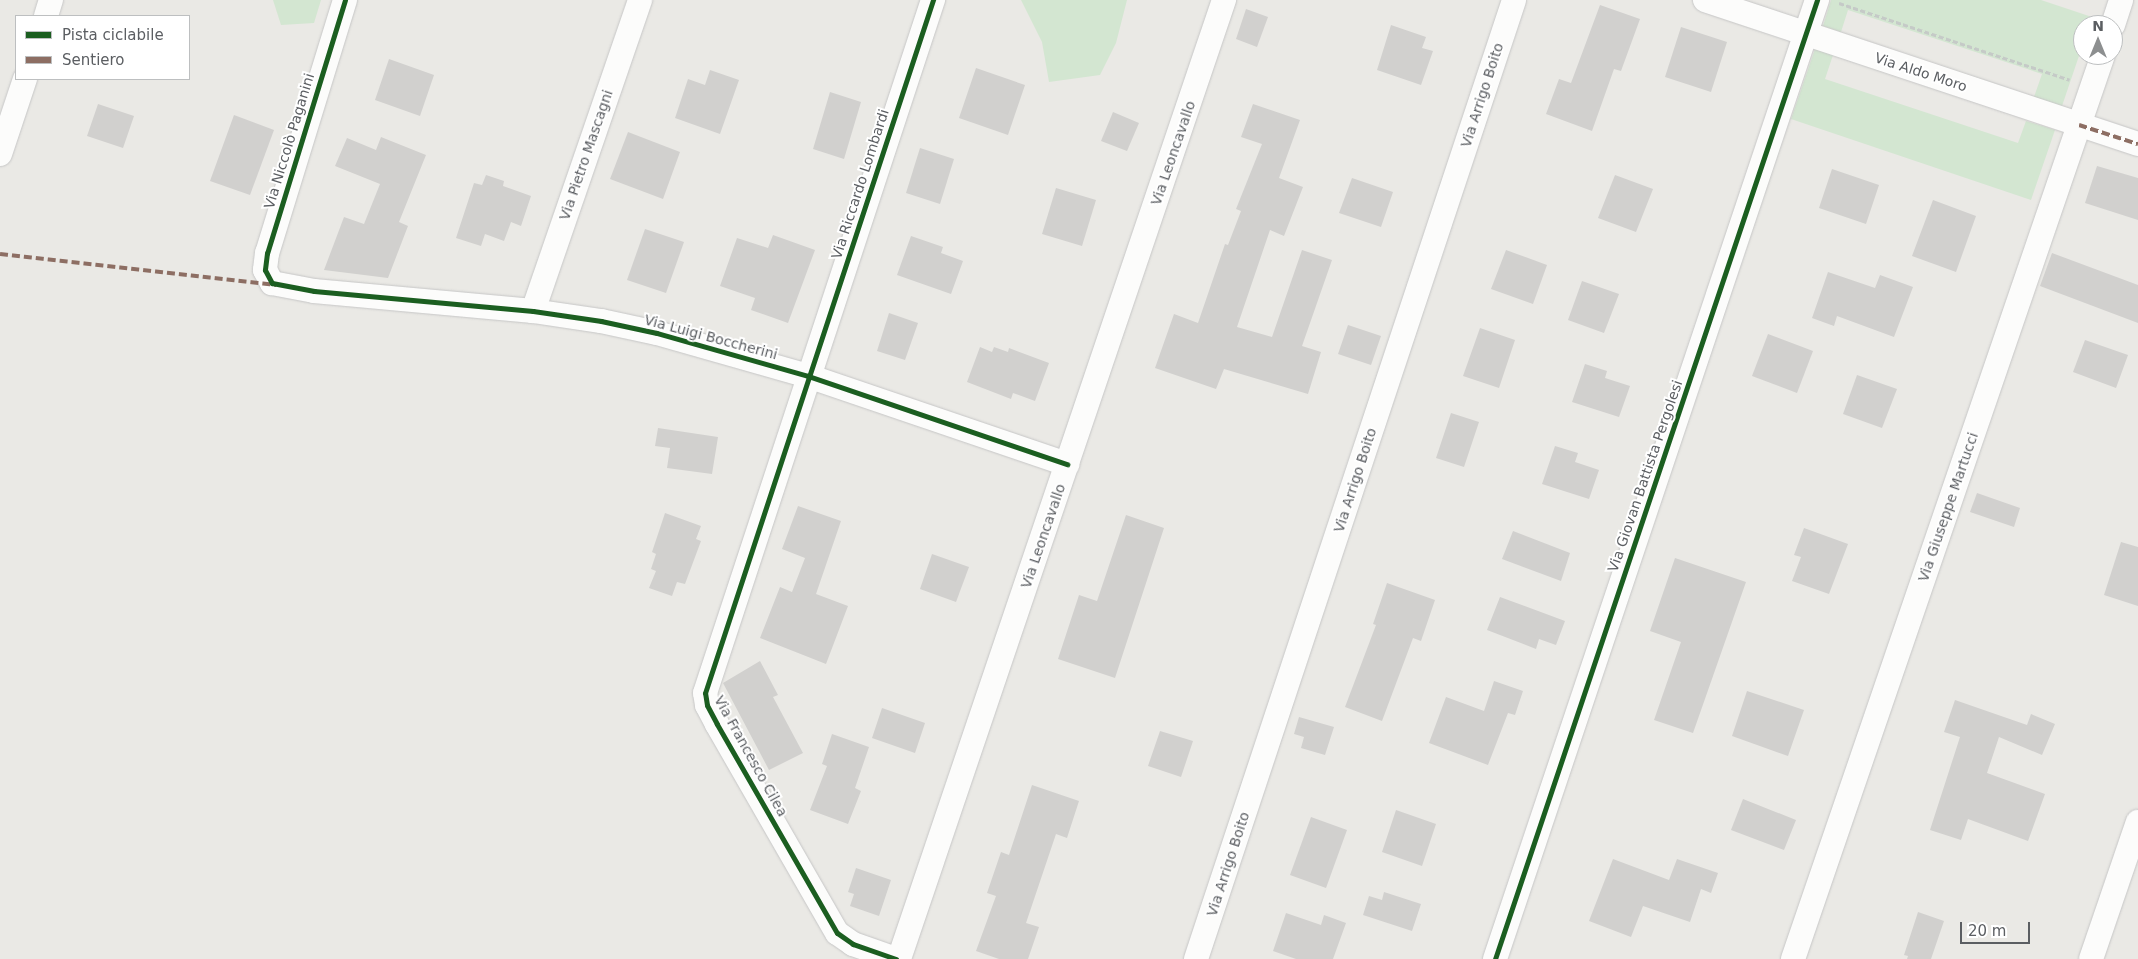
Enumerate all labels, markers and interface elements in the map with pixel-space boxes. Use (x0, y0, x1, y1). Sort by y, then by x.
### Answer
legend (15, 15, 190, 80)
north arrow (2073, 15, 2123, 65)
text: N (2092, 18, 2104, 34)
text: Pista ciclabile (62, 26, 164, 44)
street label: Via Arrigo Boito (1457, 41, 1507, 149)
street label: Via Aldo Moro (1873, 49, 1969, 95)
text: Sentiero (62, 51, 125, 69)
street label: Via Niccolò Paganini (260, 71, 318, 211)
street label: Via Pietro Mascagni (556, 88, 616, 222)
street label: Via Leoncavallo (1147, 99, 1199, 207)
street label: Via Riccardo Lombardi (828, 107, 892, 261)
street label: Via Luigi Boccherini (643, 311, 779, 363)
street label: Via Giovan Battista Pergolesi (1604, 378, 1686, 574)
street label: Via Arrigo Boito (1330, 426, 1380, 534)
street label: Via Giuseppe Martucci (1915, 430, 1981, 584)
street label: Via Leoncavallo (1017, 482, 1069, 590)
street label: Via Francesco Cilea (711, 693, 791, 819)
street label: Via Arrigo Boito (1203, 810, 1253, 918)
scale bar (1963, 912, 2033, 944)
text: 20 m (1968, 922, 2006, 940)

